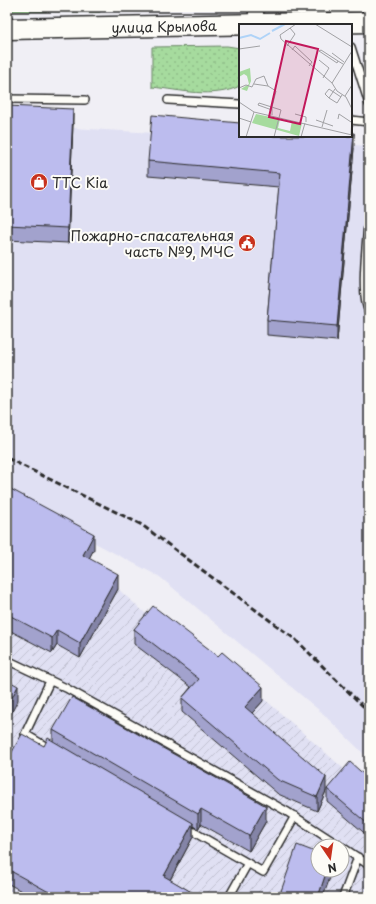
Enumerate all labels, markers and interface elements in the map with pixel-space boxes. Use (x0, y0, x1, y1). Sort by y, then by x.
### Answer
street label: улица Крылова (111, 14, 217, 37)
inset map (239, 24, 352, 137)
shop icon: ТТС Kia (29, 172, 49, 192)
place label: ТТС Kia (52, 172, 108, 193)
place label: Пожарно-спасательная часть №9, МЧС (71, 225, 234, 262)
public building icon: Пожарно-спасательная часть №9, МЧС (237, 233, 257, 253)
north arrow (310, 838, 350, 878)
text: N (326, 859, 339, 878)

